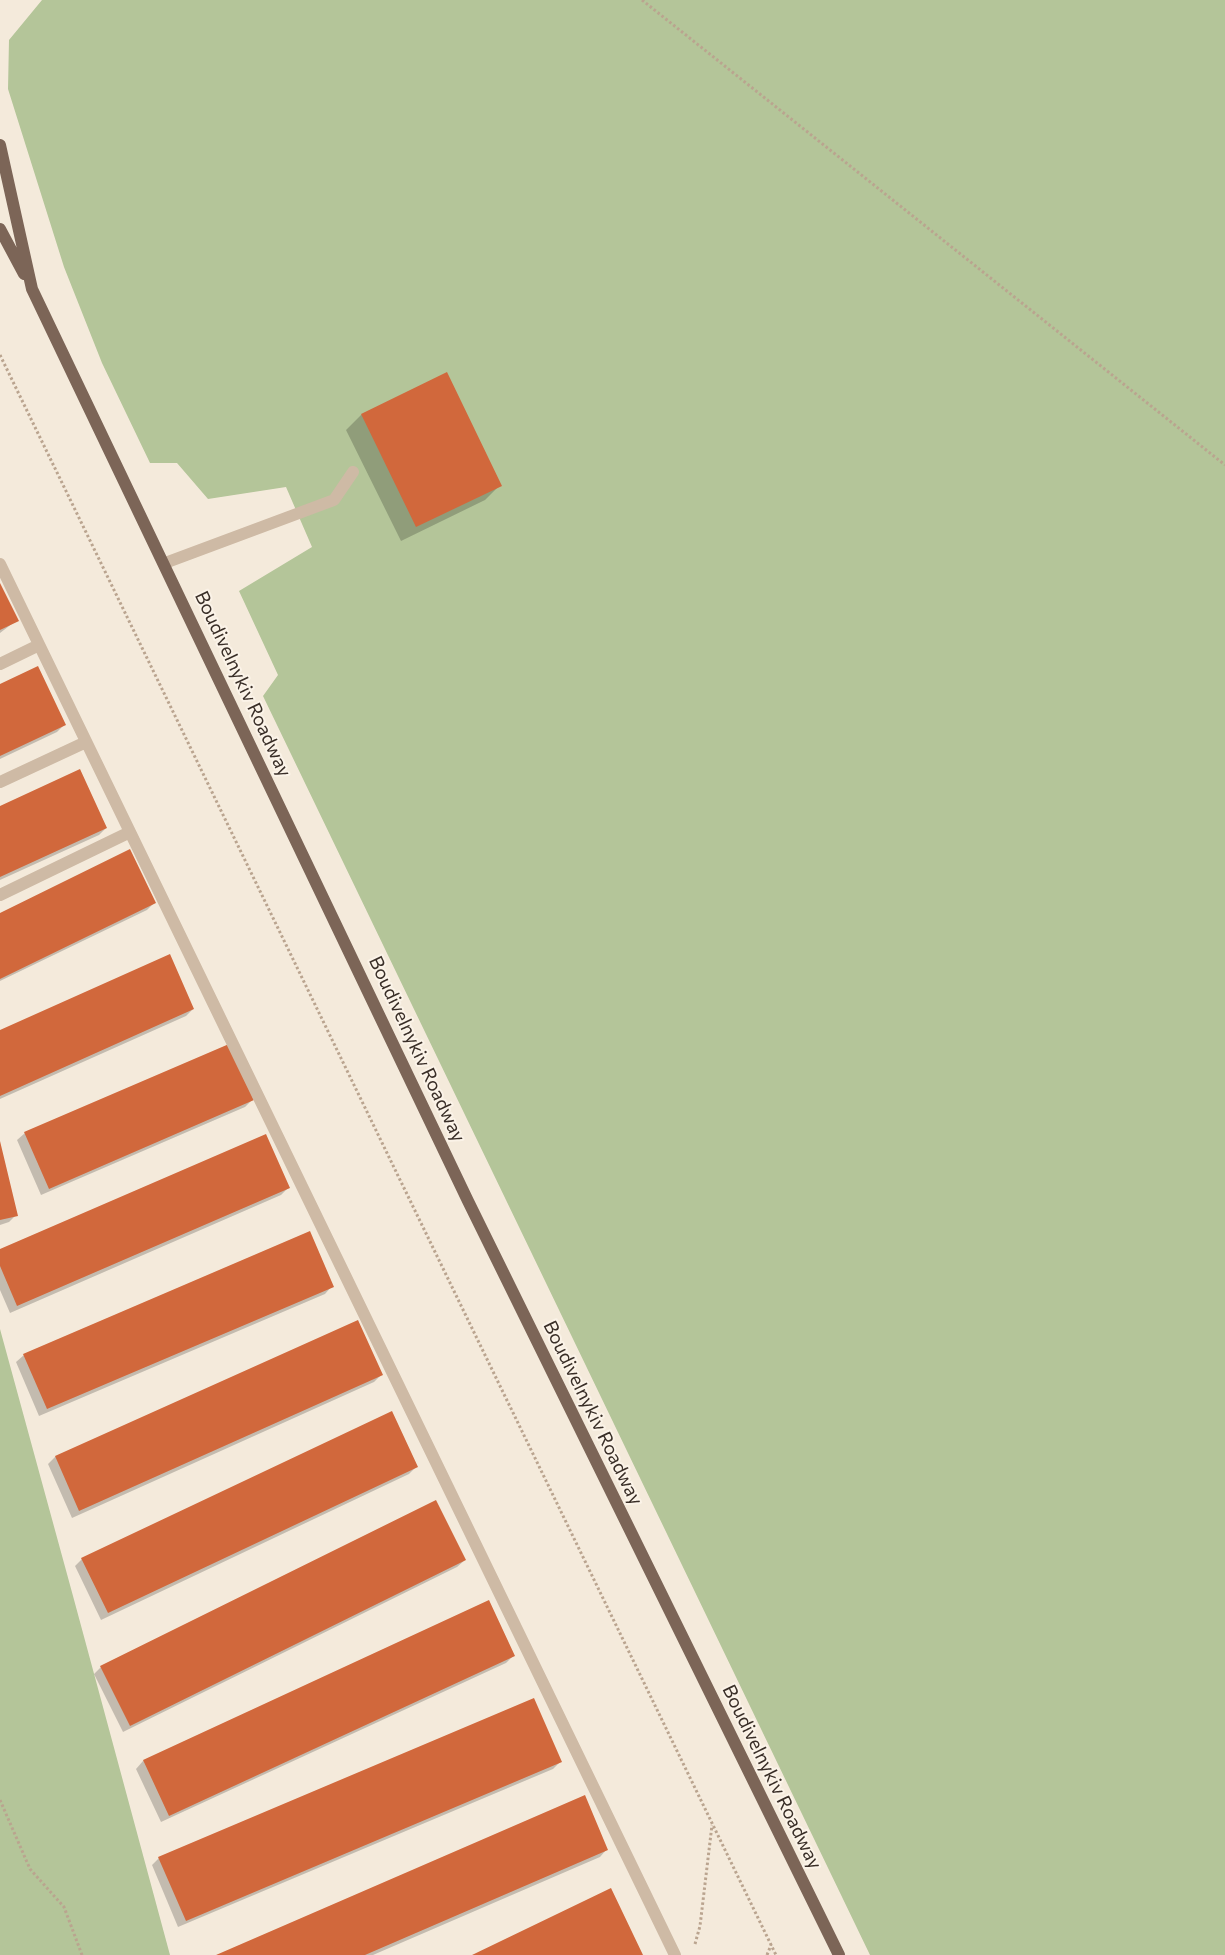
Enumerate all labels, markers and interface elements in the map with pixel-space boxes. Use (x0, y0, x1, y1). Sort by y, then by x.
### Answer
street label: Boudivelnykiv Roadway (190, 587, 296, 781)
street label: Boudivelnykiv Roadway (364, 952, 470, 1146)
street label: Boudivelnykiv Roadway (538, 1317, 648, 1509)
street label: Boudivelnykiv Roadway (717, 1681, 827, 1873)

